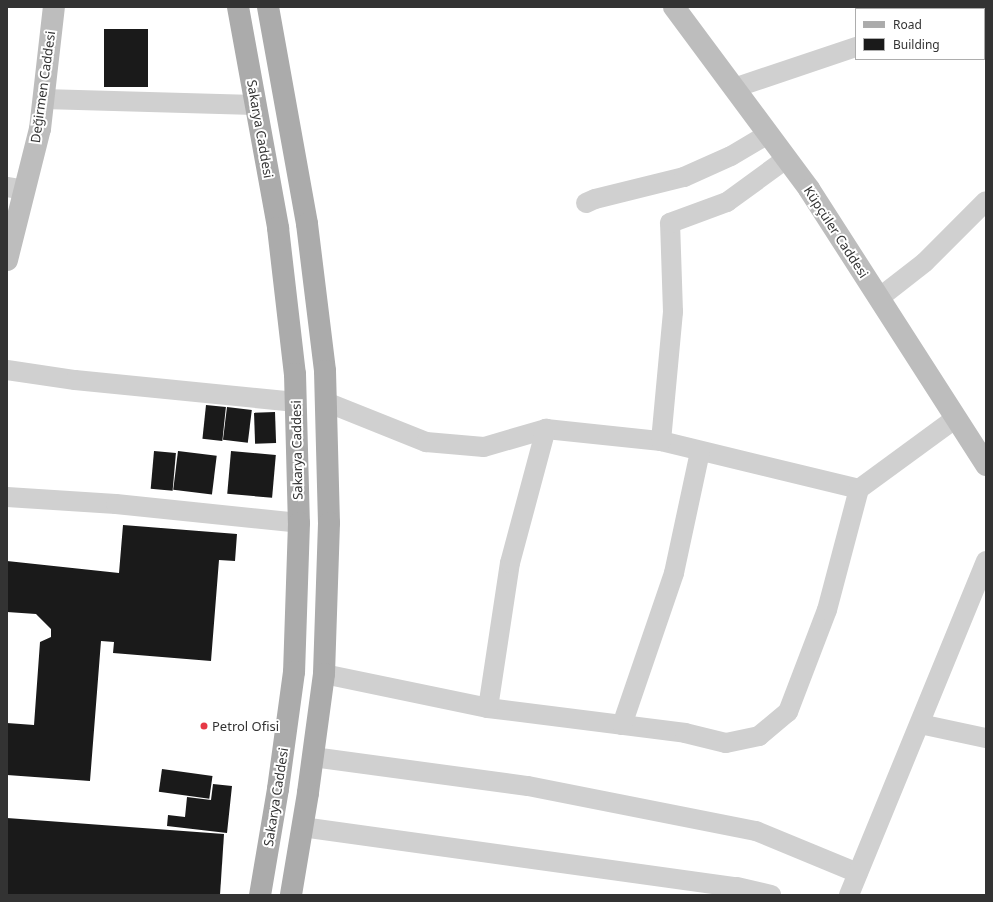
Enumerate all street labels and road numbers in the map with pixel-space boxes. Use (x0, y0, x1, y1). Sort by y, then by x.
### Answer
street label: Değirmen Caddesi (27, 30, 59, 144)
street label: Sakarya Caddesi (244, 79, 276, 179)
street label: Küpçüler Caddesi (801, 183, 871, 281)
street label: Sakarya Caddesi (288, 400, 306, 500)
street label: Sakarya Caddesi (260, 747, 292, 847)

